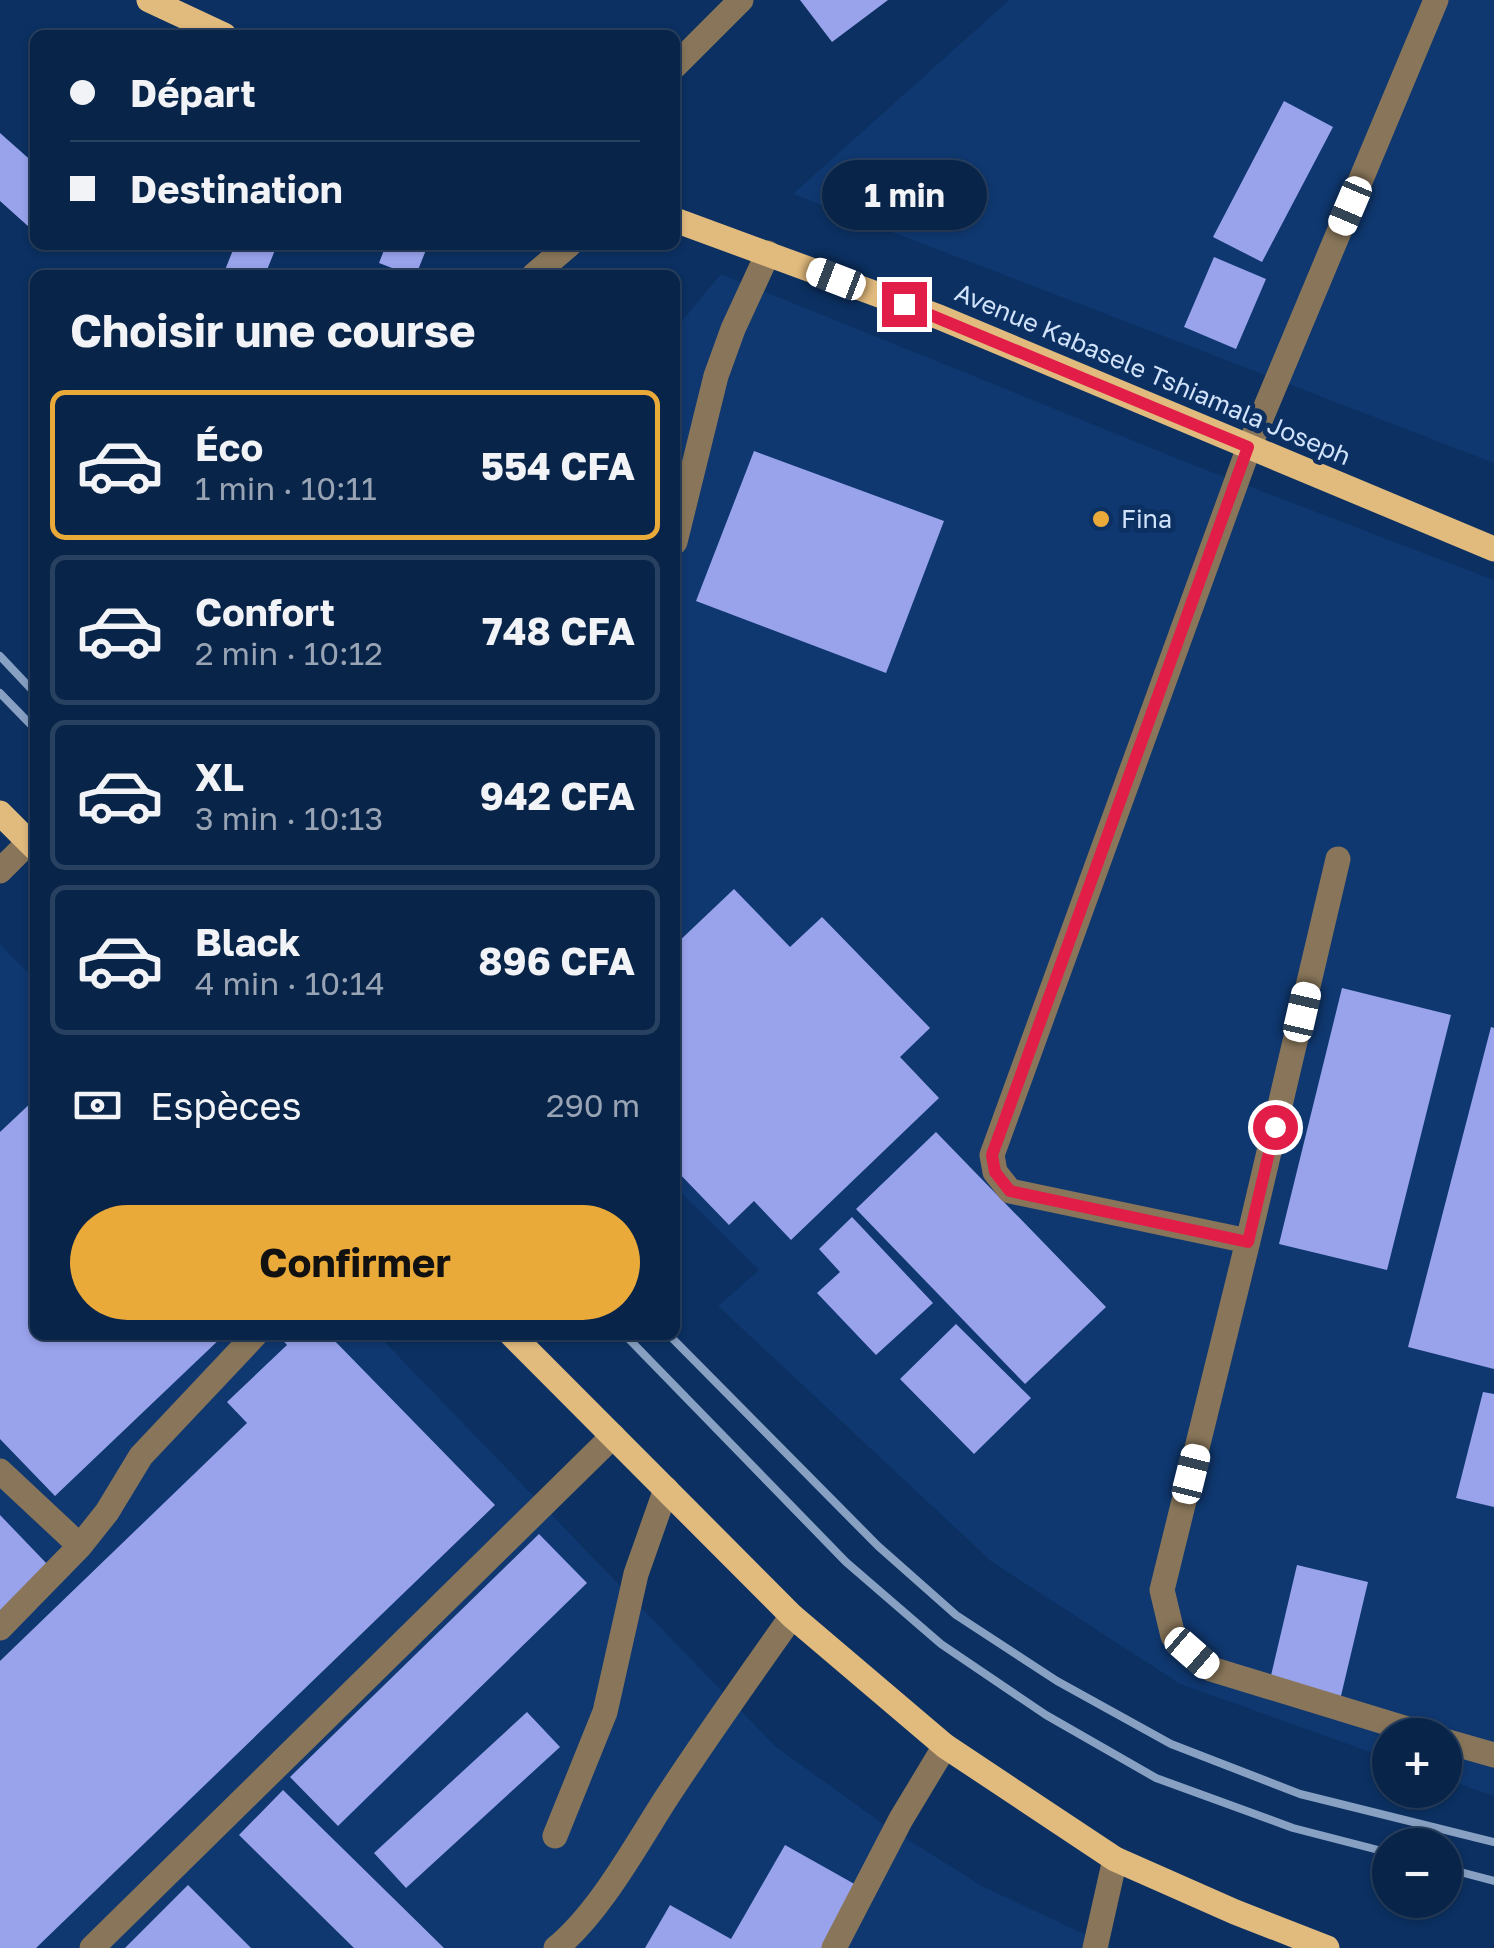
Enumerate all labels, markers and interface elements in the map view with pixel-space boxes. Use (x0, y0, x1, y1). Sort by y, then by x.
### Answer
text: Départ (130, 70, 256, 115)
callout: 1 min (822, 159, 986, 229)
text: Destination (130, 166, 343, 211)
car (1324, 173, 1376, 239)
text: 1 min (864, 176, 945, 214)
car (803, 254, 869, 304)
street label: Avenue Kabasele Tshiamala Joseph (951, 276, 1356, 471)
route end (882, 282, 927, 327)
text: Choisir une course (70, 303, 476, 357)
icon: car (75, 420, 165, 510)
text: Éco (195, 424, 263, 469)
text: 554 CFA (481, 443, 635, 488)
text: 1 min · 10:11 (195, 469, 377, 507)
place label: Fina (1121, 503, 1172, 534)
marker: Fina (1090, 508, 1112, 530)
icon: car (75, 585, 165, 675)
text: Confort (195, 589, 335, 634)
text: 748 CFA (482, 608, 635, 653)
text: 2 min · 10:12 (195, 634, 383, 672)
icon: car (75, 750, 165, 840)
text: XL (195, 754, 244, 799)
text: 942 CFA (480, 773, 635, 818)
text: 3 min · 10:13 (195, 799, 383, 837)
icon: car (75, 915, 165, 1005)
text: Black (195, 919, 300, 964)
text: 896 CFA (478, 938, 635, 983)
text: 4 min · 10:14 (195, 964, 385, 1002)
car (1281, 979, 1323, 1045)
icon: cash (70, 1078, 125, 1133)
text: Espèces (150, 1083, 302, 1128)
text: 290 m (546, 1086, 640, 1124)
route start (1253, 1105, 1298, 1150)
button: Confirmer (70, 1205, 640, 1320)
car (1169, 1441, 1213, 1507)
car (1160, 1622, 1224, 1684)
map controls (1372, 1718, 1462, 1918)
button: + (1372, 1718, 1462, 1808)
button: − (1372, 1828, 1462, 1918)

